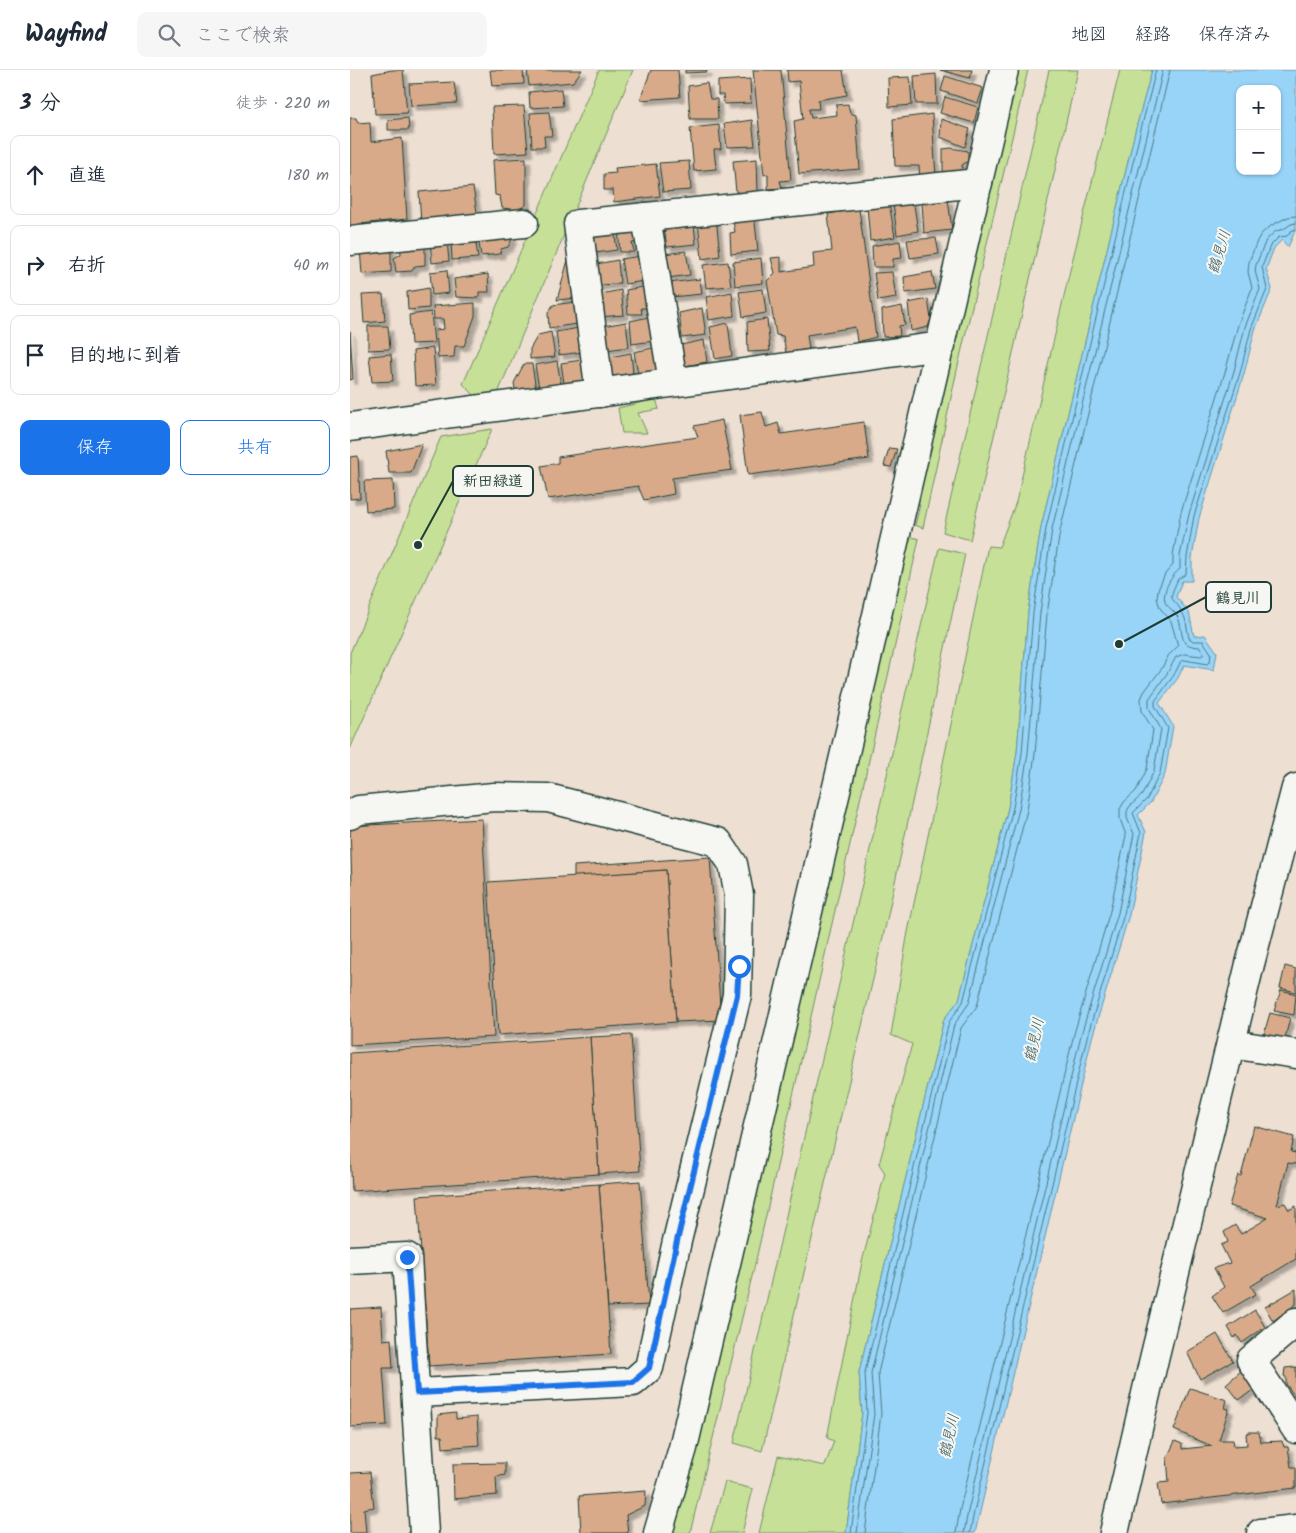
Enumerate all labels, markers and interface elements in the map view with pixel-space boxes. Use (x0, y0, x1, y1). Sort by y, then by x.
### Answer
search box (137, 12, 487, 57)
text: Wayfind (25, 15, 107, 54)
icon: search (155, 21, 183, 49)
text: ここで検索 (195, 21, 290, 51)
text: 地図 (1071, 21, 1107, 50)
text: 経路 (1135, 21, 1171, 50)
text: 保存済み (1199, 21, 1271, 50)
map controls (1236, 85, 1281, 175)
button: + (1236, 85, 1281, 130)
text: 3 分 (20, 87, 61, 120)
text: 徒歩 · 220 m (236, 91, 330, 116)
button: − (1236, 130, 1281, 175)
icon: ahead (21, 161, 49, 189)
text: 直進 (68, 161, 106, 191)
text: 180 m (287, 163, 329, 188)
water label: 鶴見川 (1202, 227, 1238, 277)
icon: right (21, 251, 49, 279)
text: 右折 (68, 251, 106, 281)
text: 40 m (293, 253, 329, 278)
icon: arrive (21, 341, 49, 369)
text: 目的地に到着 (68, 341, 182, 371)
button: 保存 (20, 420, 170, 475)
button: 共有 (180, 420, 330, 475)
callout: 新田緑道 (453, 466, 533, 496)
text: 新田緑道 (463, 470, 523, 494)
callout: 鶴見川 (1206, 582, 1271, 612)
text: 鶴見川 (1215, 587, 1261, 611)
route start (728, 955, 751, 978)
water label: 鶴見川 (1019, 1015, 1051, 1065)
route end (396, 1246, 419, 1269)
water label: 鶴見川 (934, 1411, 966, 1461)

